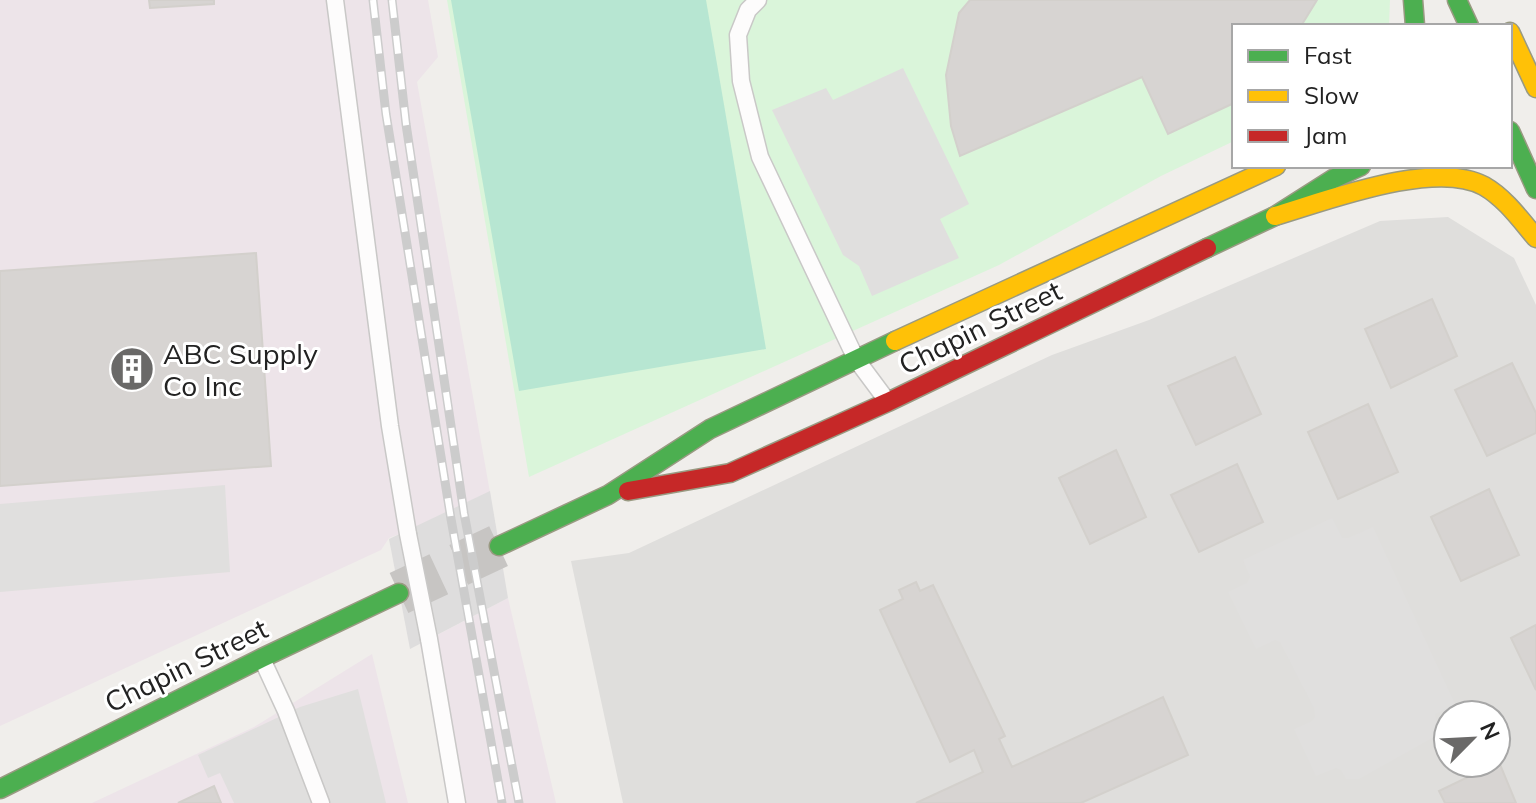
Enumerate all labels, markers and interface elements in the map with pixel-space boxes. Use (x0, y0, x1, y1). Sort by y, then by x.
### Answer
legend (1232, 24, 1512, 168)
text: Fast (1304, 40, 1352, 70)
text: Slow (1304, 80, 1359, 110)
text: Jam (1304, 120, 1347, 150)
street label: Chapin Street (893, 272, 1067, 382)
place label: ABC Supply Co Inc (163, 336, 318, 403)
building icon: ABC Supply Co Inc (108, 345, 156, 393)
street label: Chapin Street (99, 610, 273, 720)
north arrow (1432, 699, 1512, 779)
text: N (1474, 718, 1506, 744)

